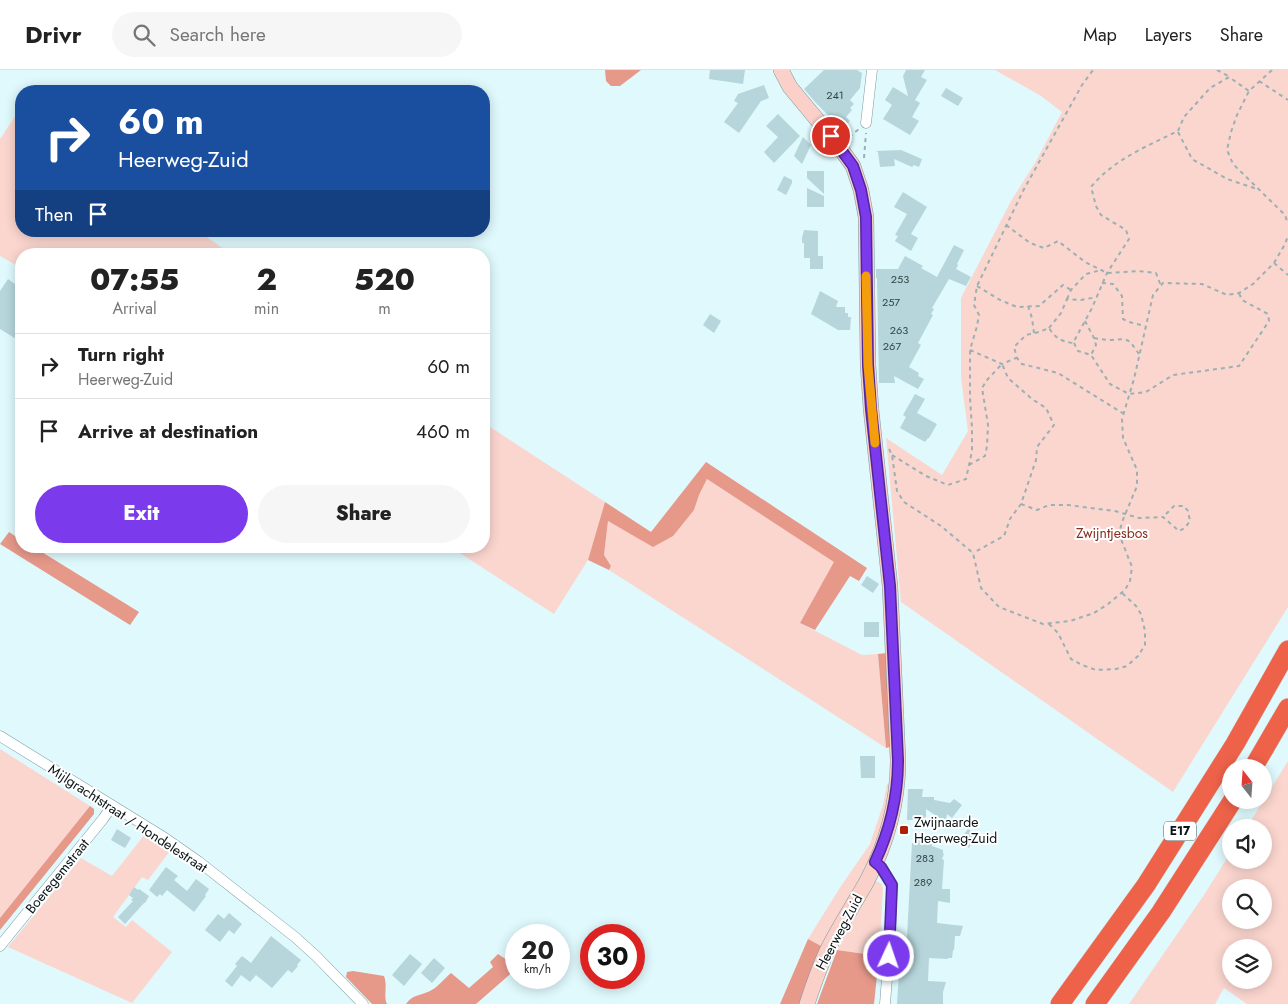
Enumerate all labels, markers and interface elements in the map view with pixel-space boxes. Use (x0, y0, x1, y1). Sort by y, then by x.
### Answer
search box (112, 12, 462, 57)
text: Drivr (25, 17, 82, 52)
icon: search (130, 21, 158, 49)
text: Search here (170, 21, 266, 48)
text: Map (1083, 22, 1117, 48)
text: Layers (1145, 22, 1192, 48)
text: Share (1220, 22, 1263, 48)
house number: 241 (826, 87, 844, 103)
text: 60 m (118, 97, 204, 147)
icon: right (35, 105, 100, 170)
pin (810, 115, 852, 157)
icon: arrive (817, 122, 845, 150)
text: Heerweg-Zuid (118, 143, 249, 175)
icon: arrive (84, 200, 112, 228)
text: Then (35, 201, 74, 228)
text: 07:55 (90, 258, 179, 301)
text: 2 (256, 258, 277, 301)
text: 520 (354, 258, 415, 301)
house number: 253 (891, 271, 909, 287)
house number: 257 (882, 294, 900, 310)
text: Arrival (112, 297, 157, 320)
text: min (254, 297, 279, 320)
text: m (378, 297, 391, 320)
house number: 263 (890, 322, 908, 338)
house number: 267 (883, 338, 901, 354)
text: Turn right (78, 341, 164, 368)
icon: right (35, 352, 63, 380)
text: 60 m (427, 353, 470, 380)
text: Heerweg-Zuid (78, 368, 173, 391)
icon: arrive (35, 417, 63, 445)
text: Arrive at destination (78, 418, 258, 445)
text: 460 m (416, 418, 470, 445)
button: Exit (35, 485, 248, 543)
button: Share (258, 485, 470, 543)
park label: Zwijntjesbos (1076, 523, 1148, 543)
street label: Mijlgrachtstraat / Hondelestraat (45, 759, 212, 877)
north arrow (1222, 759, 1272, 809)
map controls (1222, 759, 1272, 989)
place label: Zwijnaarde Heerweg-Zuid (914, 812, 997, 848)
button: sound (1222, 819, 1272, 869)
road number: E17 (1164, 821, 1196, 840)
marker: Zwijnaarde Heerweg-Zuid (898, 824, 910, 836)
street label: Boeregemstraat (21, 834, 94, 918)
house number: 283 (916, 850, 934, 866)
house number: 289 (914, 874, 932, 890)
button: search (1222, 879, 1272, 929)
street label: Heerweg-Zuid (811, 891, 867, 973)
speed limit sign: 30 (580, 924, 645, 989)
position arrow (862, 929, 914, 981)
text: 20 (521, 932, 554, 968)
button: layers (1222, 939, 1272, 989)
text: km/h (524, 960, 551, 978)

